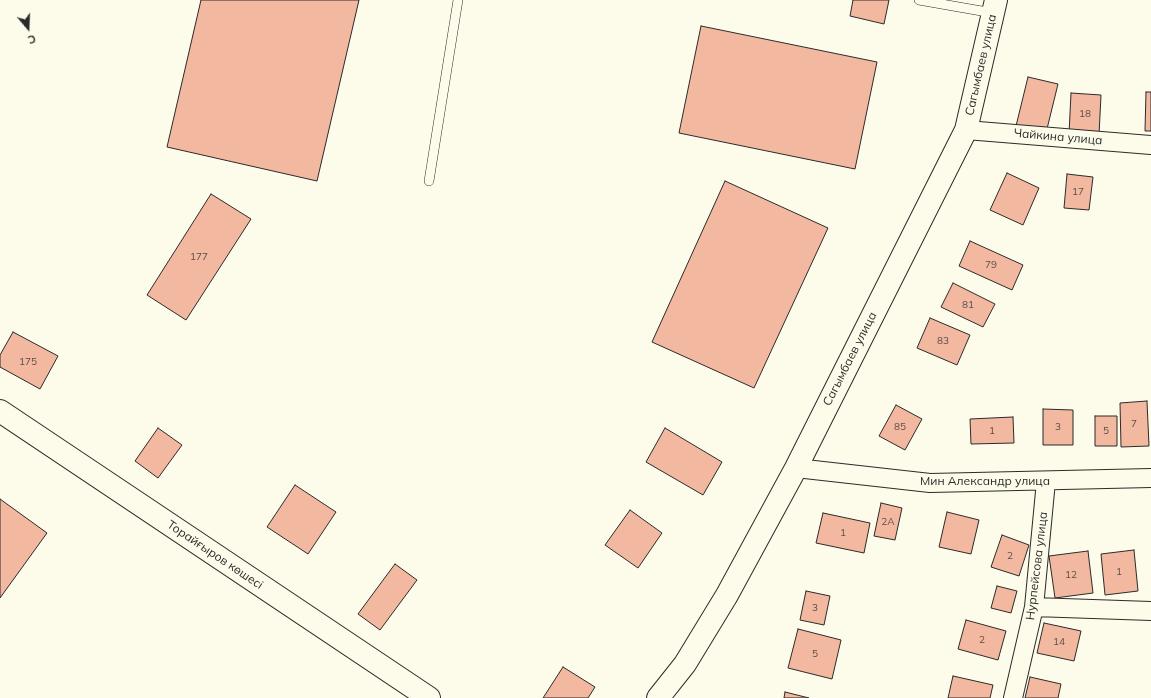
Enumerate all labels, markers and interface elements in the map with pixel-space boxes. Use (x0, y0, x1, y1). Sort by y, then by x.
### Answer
north arrow (8, 8, 48, 48)
street label: Сагымбаев улица (962, 13, 1000, 117)
text: С (26, 31, 38, 47)
house number: 18 (1079, 108, 1091, 120)
street label: Чайкина улица (1013, 126, 1103, 148)
house number: 17 (1072, 186, 1084, 198)
house number: 177 (190, 251, 208, 263)
house number: 79 (985, 259, 997, 271)
house number: 81 (962, 299, 974, 311)
street label: Сагымбаев улица (820, 310, 880, 408)
house number: 83 (937, 335, 949, 347)
house number: 175 (19, 356, 37, 368)
house number: 7 (1131, 418, 1137, 430)
house number: 85 (894, 421, 906, 433)
house number: 3 (1055, 421, 1061, 433)
house number: 1 (989, 425, 995, 437)
house number: 5 (1103, 425, 1109, 437)
street label: Мин Александр улица (920, 474, 1050, 488)
street label: Нурпейсова улица (1023, 511, 1051, 621)
house number: 2А (881, 516, 895, 528)
street label: Торайғыров көшесі (164, 518, 266, 592)
house number: 1 (840, 527, 846, 539)
house number: 2 (1007, 550, 1013, 562)
house number: 1 (1116, 566, 1122, 578)
house number: 12 (1065, 569, 1077, 581)
house number: 3 (812, 602, 818, 614)
house number: 2 (979, 634, 985, 646)
house number: 14 (1053, 636, 1065, 648)
house number: 5 (812, 648, 818, 660)

